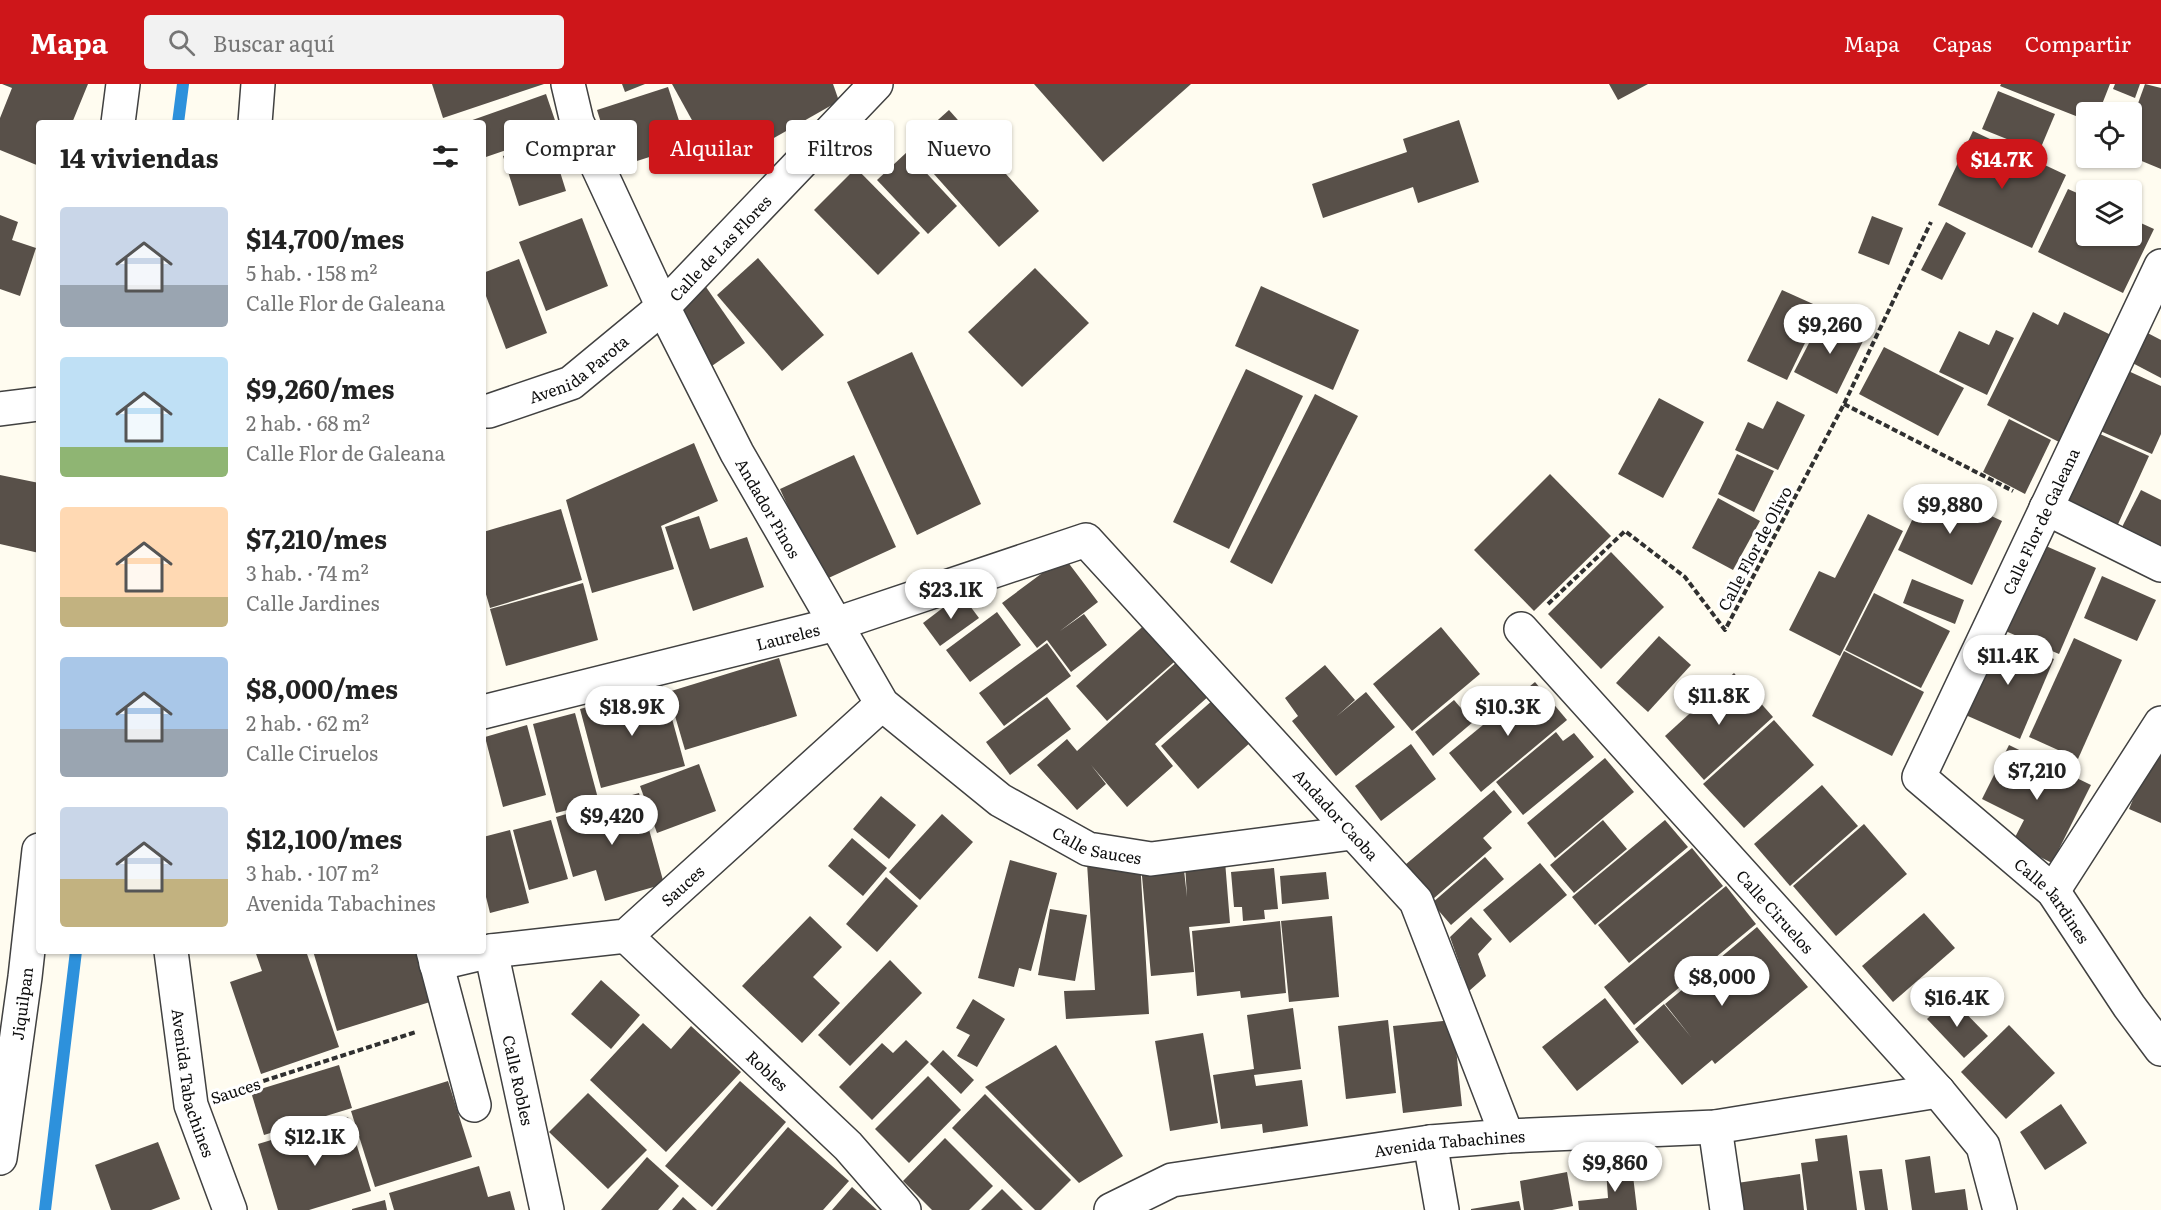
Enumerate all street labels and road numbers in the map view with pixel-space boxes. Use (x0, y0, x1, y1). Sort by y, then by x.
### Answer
street label: Calle de Las Flores (663, 189, 776, 306)
street label: Avenida Parota (525, 328, 633, 409)
street label: Calle Flor de Galeana (1995, 443, 2085, 598)
street label: Andador Pinos (730, 453, 807, 562)
street label: Calle Flor de Olivo (1711, 481, 1797, 615)
street label: Laureles (753, 617, 822, 656)
street label: Andador Caoba (1288, 763, 1385, 866)
street label: Calle Sauces (1048, 820, 1143, 869)
street label: Calle Jardines (2010, 852, 2096, 948)
street label: Sauces (655, 859, 709, 911)
street label: Calle Ciruelos (1731, 864, 1820, 958)
street label: Jiquilpan (4, 965, 38, 1041)
street label: Avenida Tabachines (167, 1007, 221, 1160)
street label: Calle Robles (497, 1033, 540, 1127)
street label: Robles (741, 1044, 794, 1096)
street label: Sauces (207, 1071, 263, 1109)
street label: Avenida Tabachines (1372, 1123, 1525, 1162)

